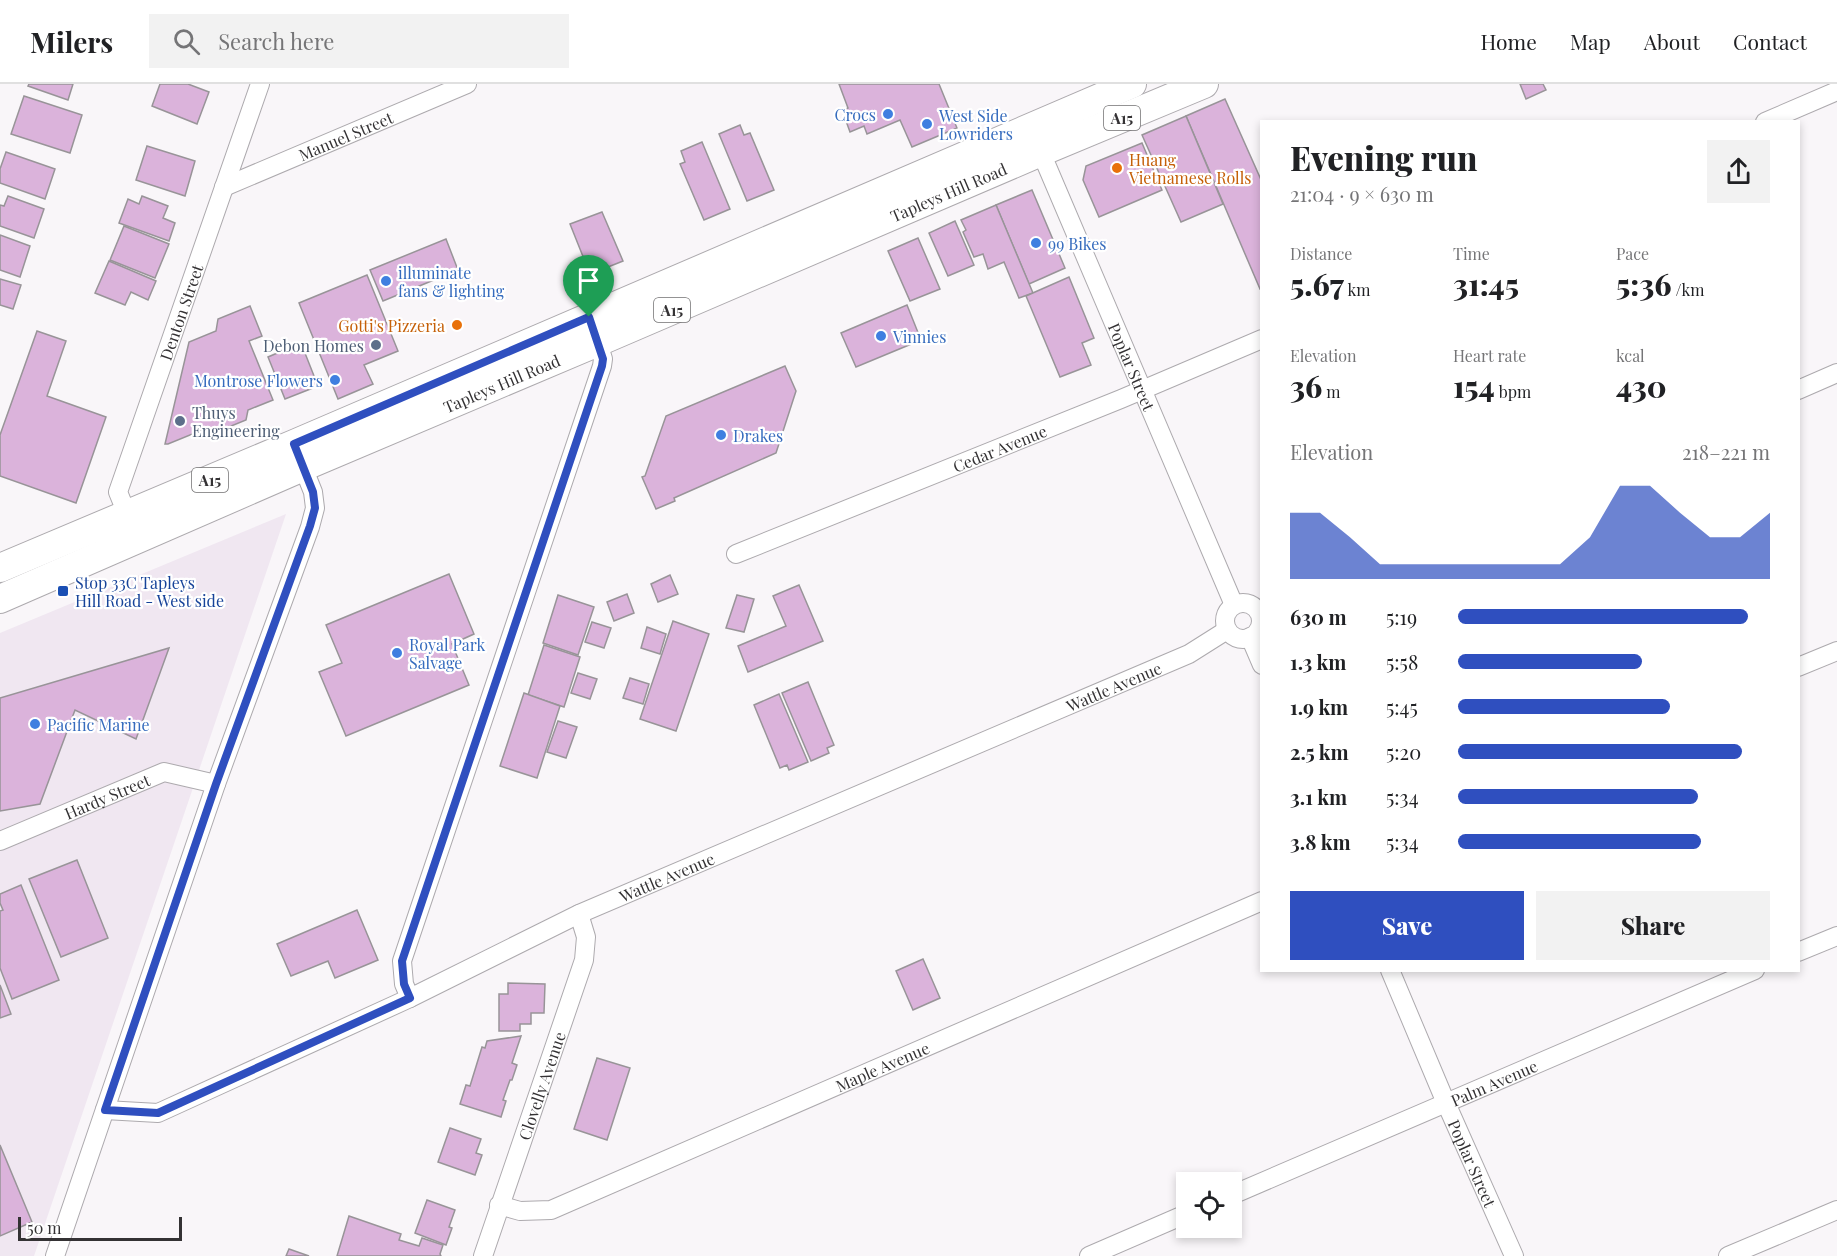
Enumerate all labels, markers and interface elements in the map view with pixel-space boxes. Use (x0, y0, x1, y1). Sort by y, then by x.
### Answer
search box (149, 14, 569, 68)
text: Milers (30, 23, 113, 60)
icon: search (170, 25, 203, 58)
text: Search here (218, 26, 335, 56)
text: Home (1481, 27, 1537, 55)
text: Map (1570, 27, 1611, 55)
text: About (1644, 27, 1700, 55)
text: Contact (1733, 27, 1807, 55)
place label: Crocs (834, 104, 876, 125)
place label: West Side Lowriders (938, 105, 1013, 144)
street label: Manuel Street (295, 106, 396, 165)
road number: A15 (1104, 106, 1140, 130)
marker: Crocs (881, 107, 895, 121)
marker: West Side Lowriders (920, 117, 934, 131)
text: Evening run (1290, 135, 1477, 179)
button: share (1707, 140, 1770, 203)
place label: Huang Vietnamese Rolls (1128, 149, 1251, 188)
street label: Tapleys Hill Road (887, 158, 1010, 226)
marker: Huang Vietnamese Rolls (1110, 161, 1124, 175)
text: 21:04 · 9 × 630 m (1290, 180, 1434, 207)
place label: 99 Bikes (1048, 233, 1106, 254)
marker: 99 Bikes (1029, 236, 1043, 250)
text: Distance (1290, 243, 1352, 264)
text: Time (1453, 243, 1490, 264)
text: Pace (1616, 243, 1649, 264)
pin (563, 255, 614, 317)
street label: Denton Street (154, 261, 207, 363)
place label: illuminate fans & lighting (398, 262, 505, 301)
icon: arrive (572, 264, 605, 297)
text: 5.67 (1290, 264, 1344, 304)
text: 31:45 (1453, 264, 1519, 304)
text: 5:36 (1616, 264, 1671, 304)
marker: illuminate fans & lighting (379, 274, 393, 288)
text: km (1344, 279, 1370, 300)
text: /km (1671, 279, 1704, 300)
road number: A15 (654, 298, 690, 322)
place label: Gotti's Pizzeria (338, 315, 445, 336)
marker: Gotti's Pizzeria (450, 318, 464, 332)
street label: Poplar Street (1104, 319, 1160, 414)
place label: Vinnies (892, 326, 946, 347)
marker: Vinnies (874, 329, 888, 343)
place label: Debon Homes (263, 335, 364, 356)
marker: Debon Homes (369, 338, 383, 352)
text: Elevation (1290, 345, 1357, 366)
text: Heart rate (1453, 345, 1526, 366)
text: kcal (1616, 345, 1645, 366)
street label: Tapleys Hill Road (440, 349, 563, 417)
text: 36 (1290, 366, 1322, 406)
text: 154 (1453, 366, 1495, 406)
text: 430 (1616, 366, 1666, 406)
place label: Montrose Flowers (194, 370, 323, 391)
marker: Montrose Flowers (328, 373, 342, 387)
text: m (1322, 381, 1340, 402)
text: bpm (1495, 381, 1531, 402)
place label: Thuys Engineering (192, 402, 280, 441)
marker: Thuys Engineering (173, 414, 187, 428)
street label: Cedar Avenue (949, 420, 1050, 476)
place label: Drakes (733, 425, 783, 446)
marker: Drakes (714, 428, 728, 442)
text: Elevation (1290, 438, 1373, 465)
text: 218–221 m (1682, 438, 1770, 465)
road number: A15 (192, 468, 228, 492)
place label: Stop 33C Tapleys Hill Road - West side (75, 572, 224, 611)
marker: Stop 33C Tapleys Hill Road - West side (56, 584, 70, 598)
text: 630 m (1290, 603, 1347, 630)
text: 5:19 (1386, 603, 1417, 630)
place label: Royal Park Salvage (409, 634, 486, 673)
marker: Royal Park Salvage (390, 646, 404, 660)
text: 1.3 km (1290, 648, 1346, 675)
text: 5:58 (1386, 648, 1418, 675)
street label: Wattle Avenue (1062, 657, 1164, 716)
text: 1.9 km (1290, 693, 1348, 720)
text: 5:45 (1386, 693, 1418, 720)
place label: Pacific Marine (47, 714, 150, 735)
marker: Pacific Marine (28, 717, 42, 731)
text: 2.5 km (1290, 738, 1349, 765)
text: 5:20 (1386, 738, 1421, 765)
street label: Hardy Street (61, 769, 153, 823)
text: 3.1 km (1290, 783, 1347, 810)
text: 5:34 (1386, 783, 1419, 810)
text: 3.8 km (1290, 828, 1351, 855)
text: 5:34 (1386, 828, 1419, 855)
street label: Wattle Avenue (615, 847, 717, 907)
button: Save (1290, 891, 1524, 960)
button: Share (1536, 891, 1770, 960)
street label: Clovelly Avenue (513, 1029, 569, 1143)
street label: Maple Avenue (832, 1037, 932, 1096)
street label: Palm Avenue (1447, 1054, 1540, 1110)
street label: Poplar Street (1444, 1116, 1501, 1210)
map controls (1176, 1172, 1242, 1238)
button: locate (1176, 1172, 1242, 1238)
scale bar (18, 1214, 182, 1242)
text: 50 m (27, 1217, 61, 1238)

